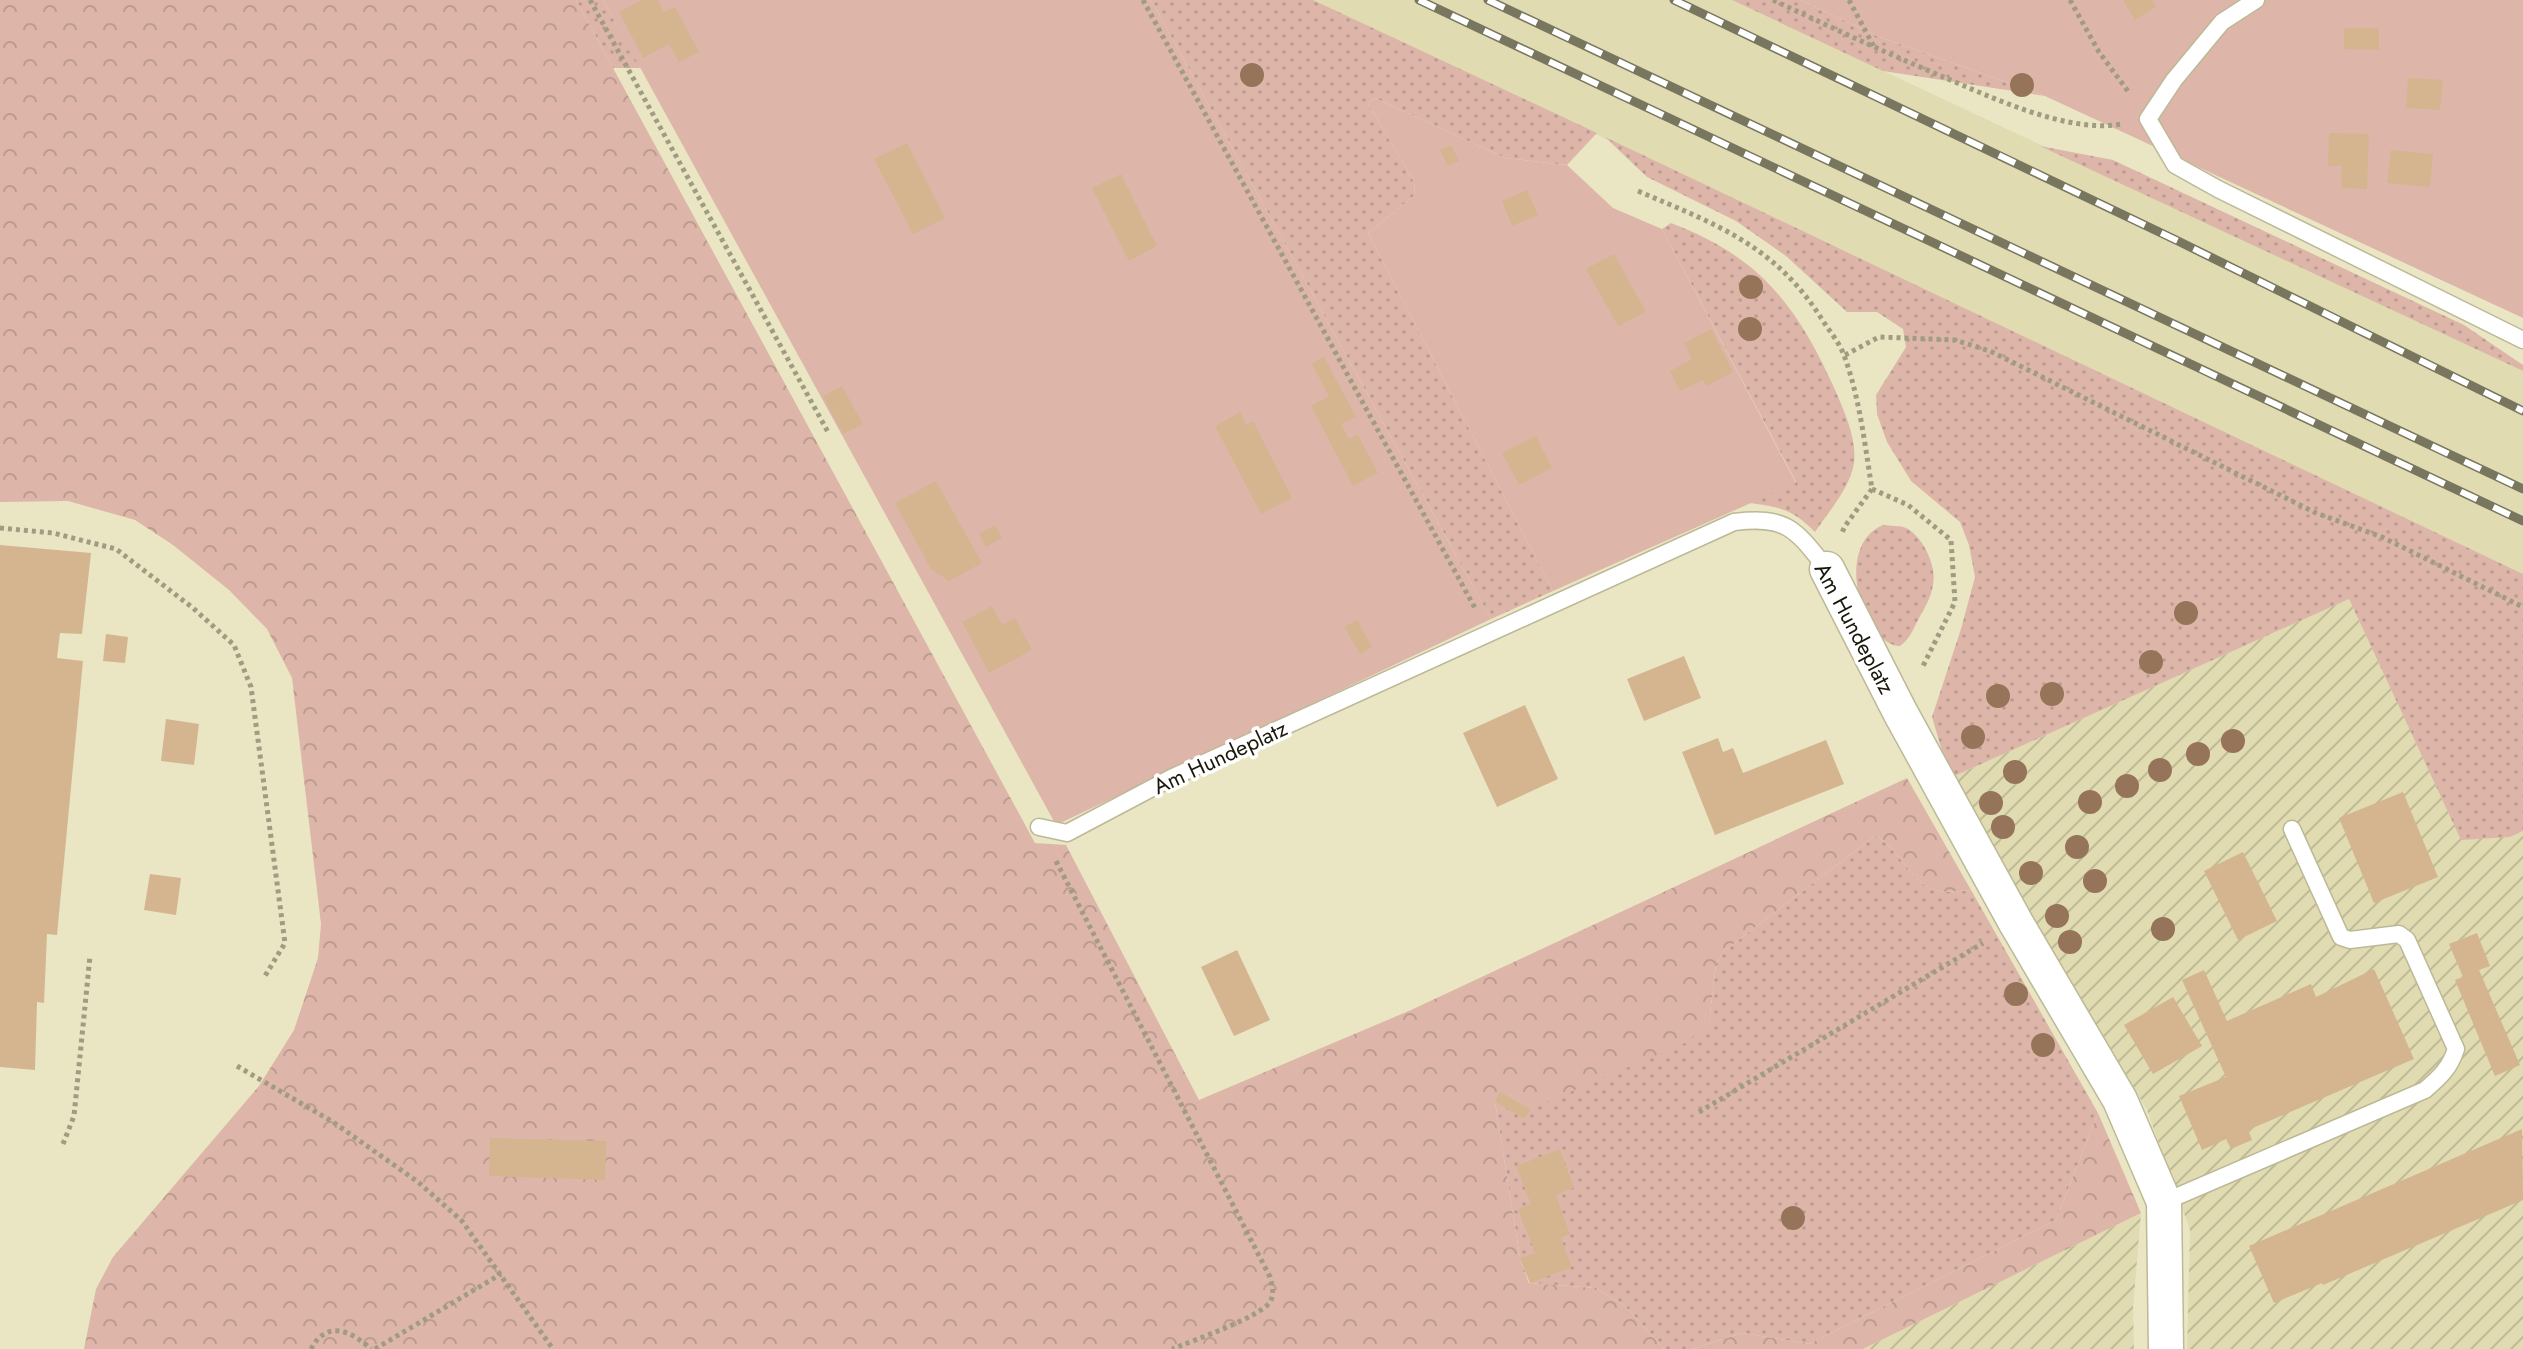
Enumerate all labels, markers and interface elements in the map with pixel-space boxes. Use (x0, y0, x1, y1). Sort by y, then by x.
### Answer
street label: Am Hundeplatz (1807, 557, 1903, 699)
street label: Am Hundeplatz (1148, 712, 1292, 802)

